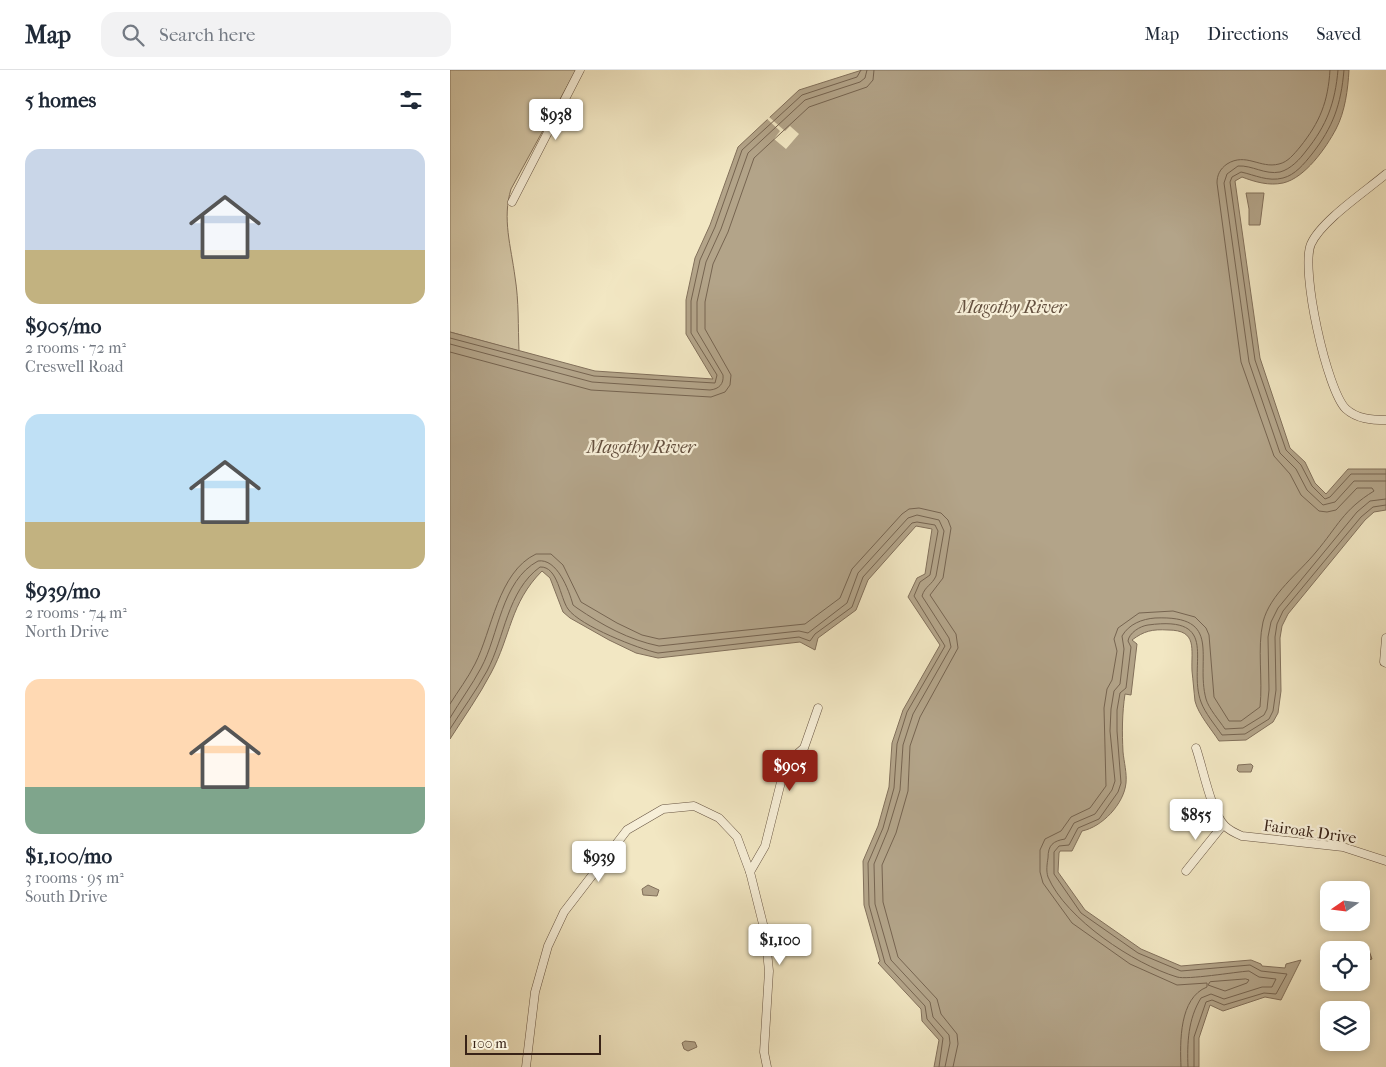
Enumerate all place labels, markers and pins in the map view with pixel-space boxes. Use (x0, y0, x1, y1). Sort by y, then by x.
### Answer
pin: $938 (526, 98, 586, 141)
pin: $905 (760, 750, 820, 792)
pin: $855 (1166, 798, 1226, 841)
pin: $939 (569, 840, 629, 883)
pin: $1,100 (739, 924, 821, 966)

